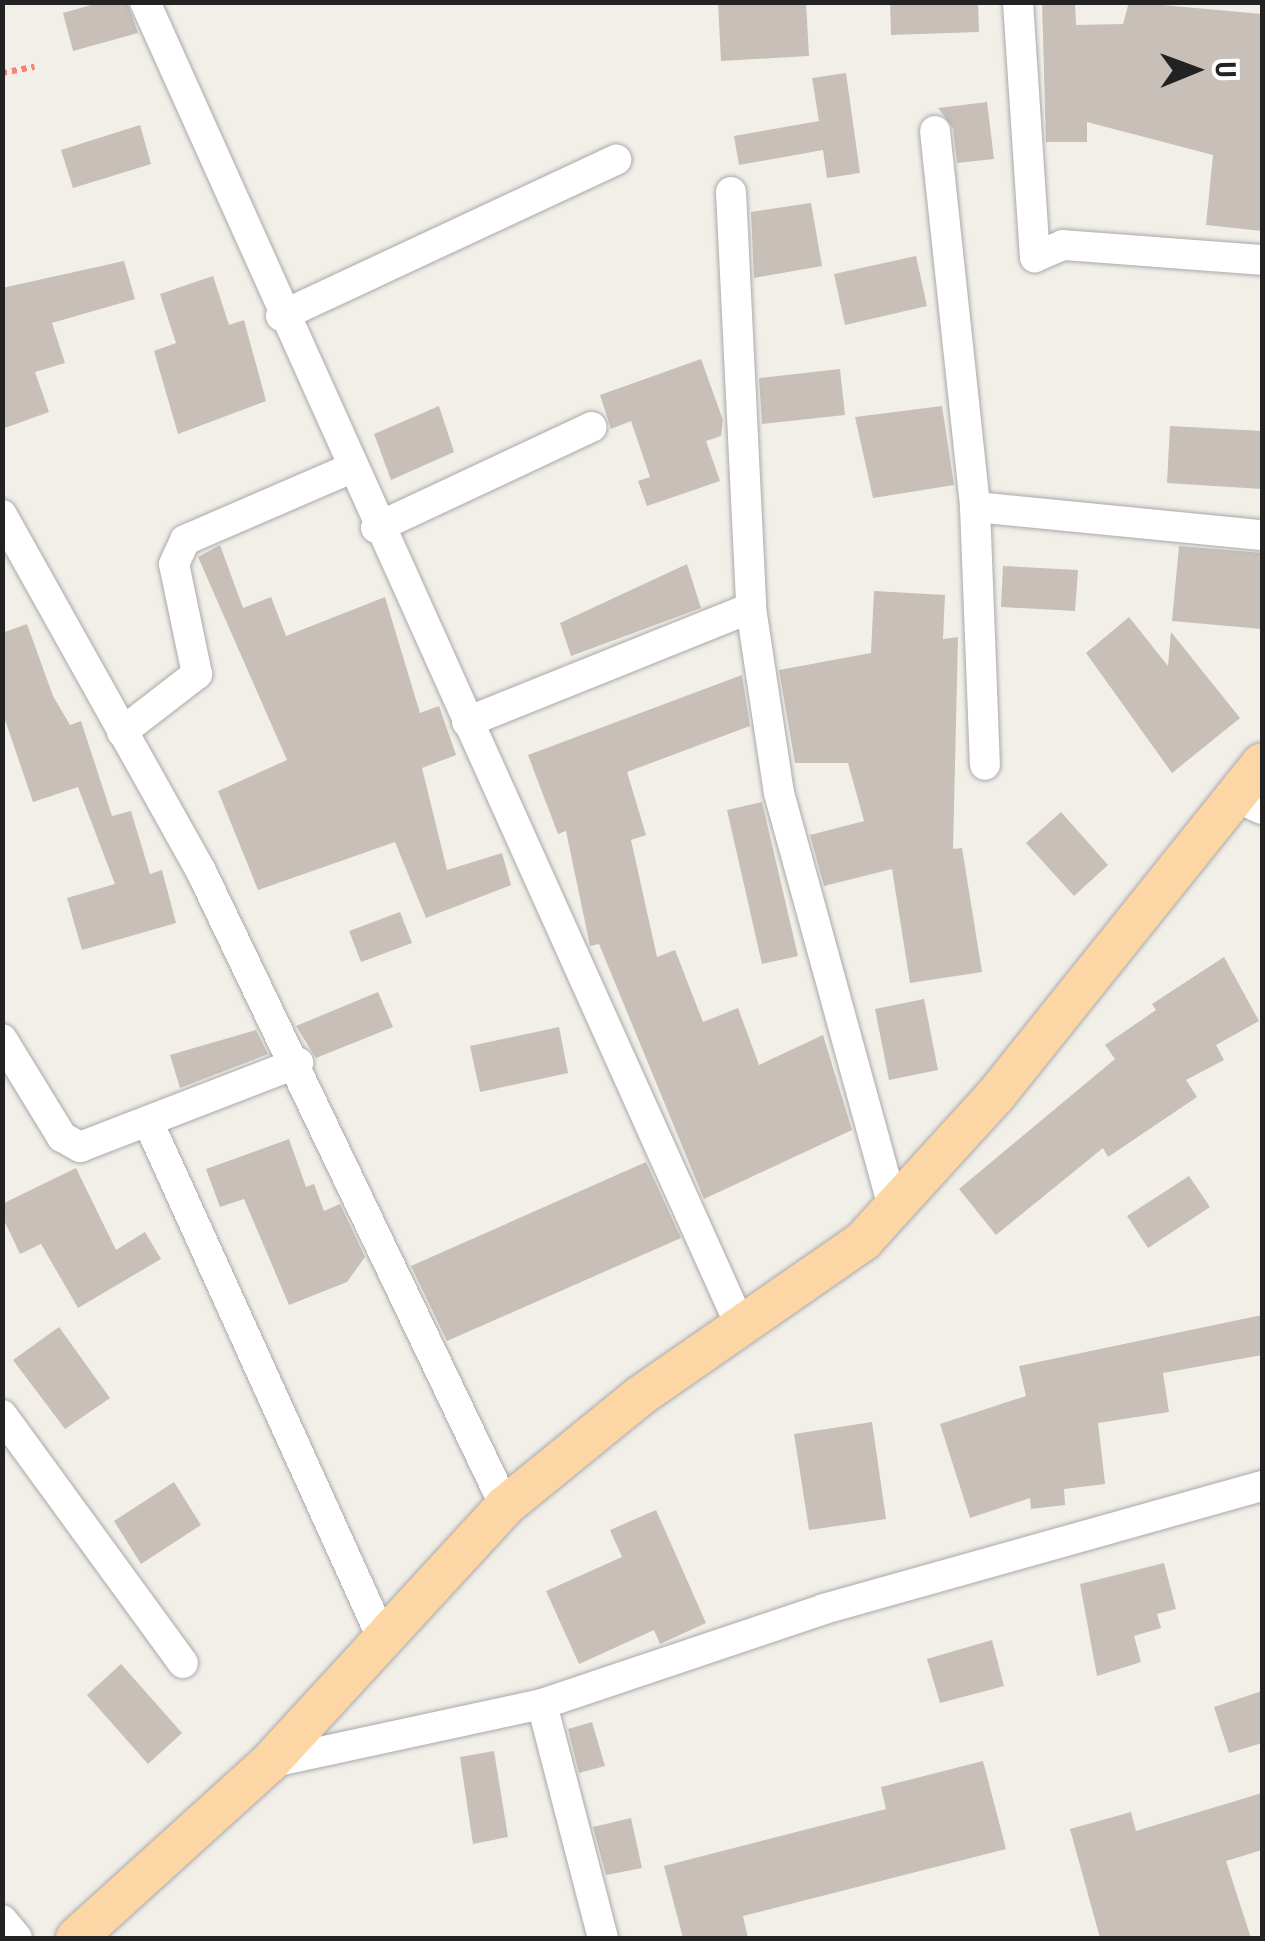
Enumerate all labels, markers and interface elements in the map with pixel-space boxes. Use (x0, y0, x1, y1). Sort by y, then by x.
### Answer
north arrow (1145, 20, 1245, 120)
text: U (1209, 61, 1242, 78)

